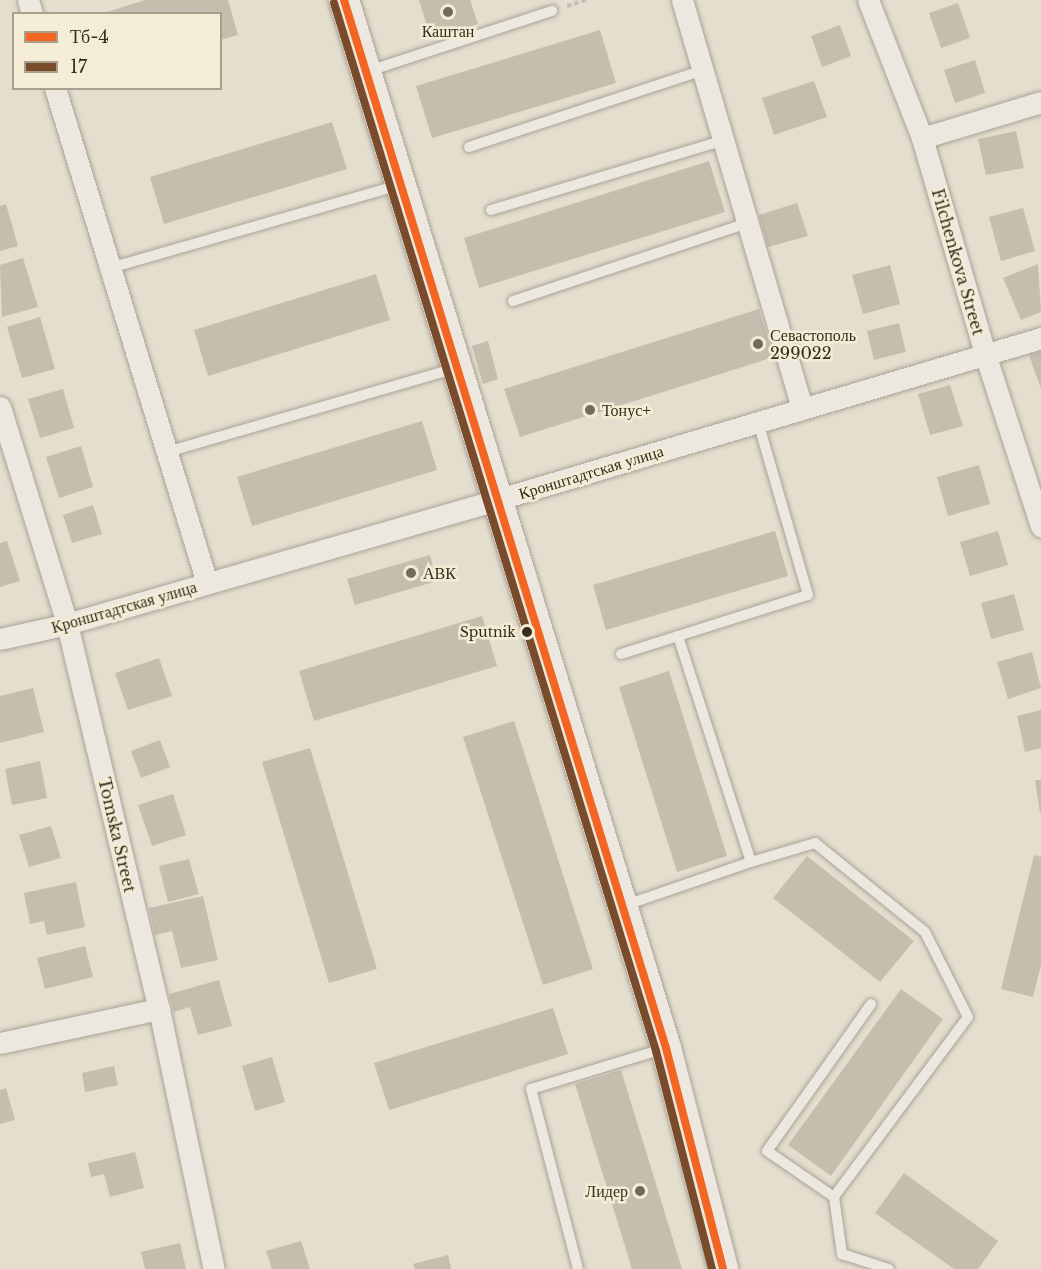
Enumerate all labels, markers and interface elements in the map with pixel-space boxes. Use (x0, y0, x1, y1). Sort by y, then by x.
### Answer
marker: Каштан (441, 5, 455, 19)
legend (12, 12, 222, 90)
place label: Каштан (422, 21, 474, 41)
text: Тб-4 (70, 26, 109, 48)
text: 17 (70, 56, 87, 78)
street label: Filchenkova Street (928, 186, 988, 338)
place label: Севастополь 299022 (770, 325, 856, 363)
marker: Севастополь 299022 (751, 337, 765, 351)
place label: Тонус+ (602, 400, 651, 420)
marker: Тонус+ (583, 403, 597, 417)
street label: Кронштадтская улица (516, 441, 666, 503)
place label: АВК (423, 563, 456, 583)
marker: АВК (404, 566, 418, 580)
street label: Кронштадтская улица (49, 577, 199, 637)
place label: Sputnik (460, 624, 516, 640)
marker: Sputnik (521, 626, 533, 638)
street label: Tomska Street (94, 776, 140, 894)
place label: Лидер (585, 1181, 628, 1201)
marker: Лидер (633, 1184, 647, 1198)

